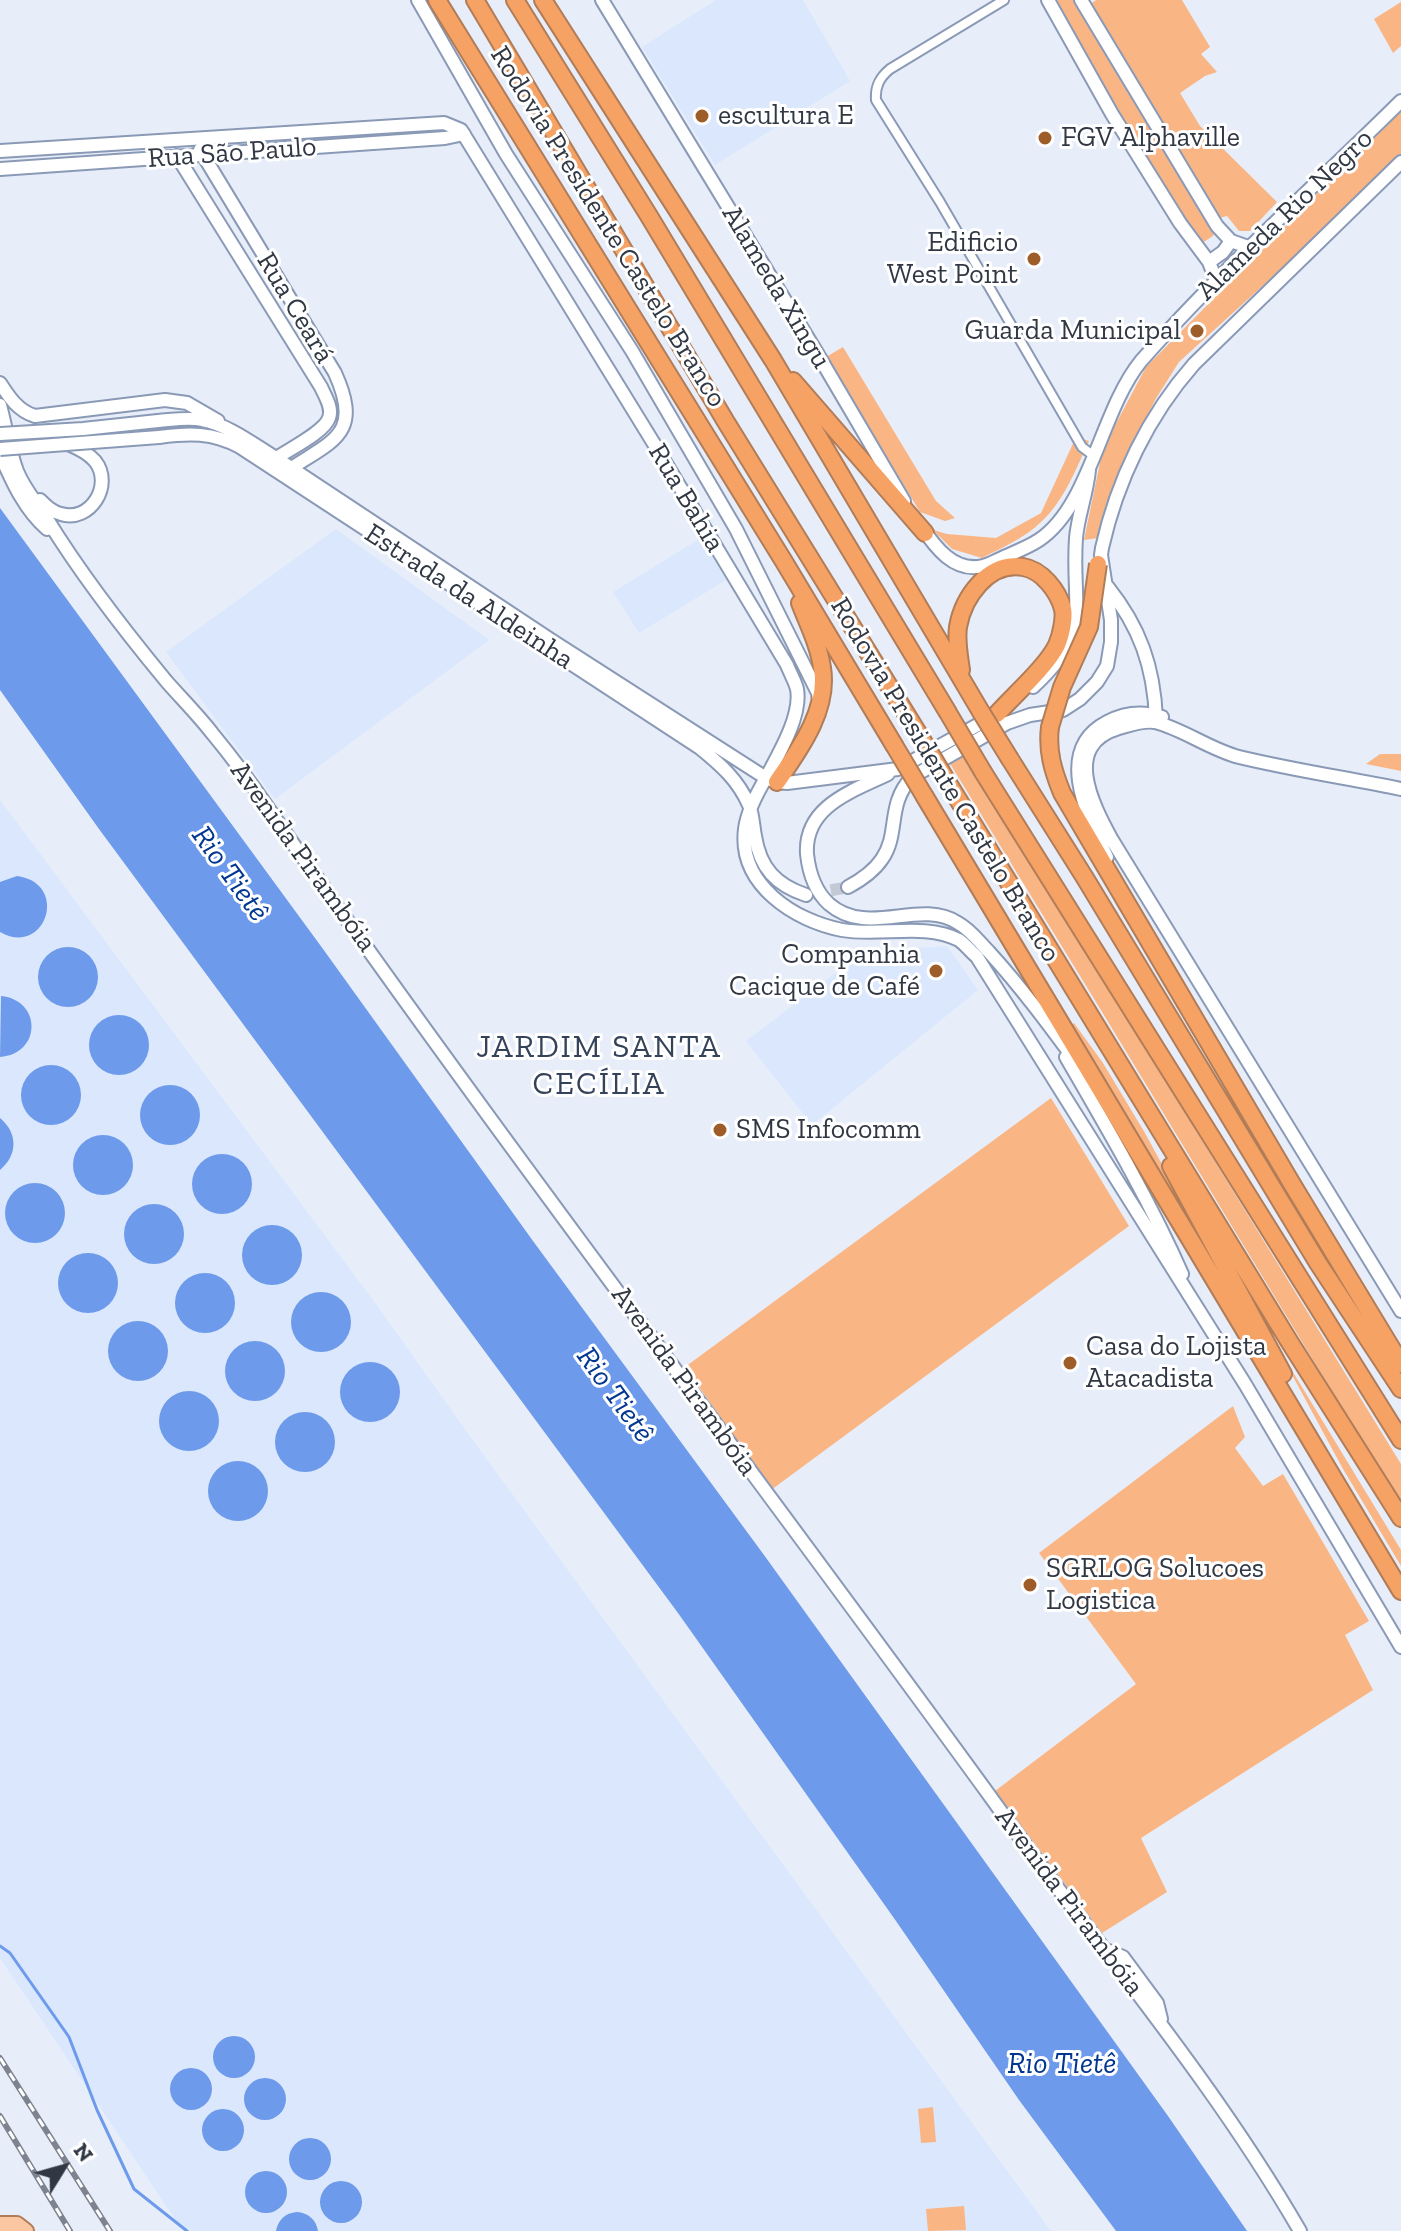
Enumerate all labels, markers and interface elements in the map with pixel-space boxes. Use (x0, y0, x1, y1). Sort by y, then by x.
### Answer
street label: Rodovia Presidente Castelo Branco (483, 40, 733, 414)
place label: escultura E (718, 99, 854, 133)
marker: escultura E (693, 107, 711, 125)
place label: FGV Alphaville (1061, 121, 1240, 155)
street label: Alameda Rio Negro (1190, 122, 1380, 308)
marker: FGV Alphaville (1036, 129, 1054, 147)
street label: Rua São Paulo (147, 130, 317, 176)
street label: Alameda Xingu (714, 199, 838, 375)
place label: Edificio West Point (887, 226, 1018, 292)
street label: Rua Ceará (249, 247, 341, 369)
marker: Edificio West Point (1025, 250, 1043, 268)
place label: Guarda Municipal (965, 314, 1181, 348)
marker: Guarda Municipal (1188, 322, 1206, 340)
street label: Rua Bahia (641, 438, 731, 558)
street label: Estrada da Aldeinha (358, 517, 580, 677)
street label: Rodovia Presidente Castelo Branco (823, 592, 1067, 968)
street label: Avenida Pirambóia (223, 755, 383, 959)
water label: Rio Tietê (183, 819, 277, 929)
place label: Companhia Cacique de Café (729, 938, 920, 1004)
marker: Companhia Cacique de Café (927, 962, 945, 980)
district label: JARDIM SANTA CECÍLIA (476, 1029, 722, 1104)
place label: SMS Infocomm (736, 1113, 921, 1147)
marker: SMS Infocomm (711, 1121, 729, 1139)
street label: Avenida Pirambóia (604, 1279, 764, 1483)
place label: Casa do Lojista Atacadista (1086, 1330, 1267, 1396)
water label: Rio Tietê (568, 1340, 662, 1450)
marker: Casa do Lojista Atacadista (1061, 1354, 1079, 1372)
place label: SGRLOG Solucoes Logistica (1046, 1552, 1264, 1618)
marker: SGRLOG Solucoes Logistica (1021, 1576, 1039, 1594)
street label: Avenida Pirambóia (987, 1801, 1151, 2003)
water label: Rio Tietê (1008, 2046, 1116, 2082)
north arrow (24, 2127, 104, 2207)
text: N (68, 2137, 99, 2167)

